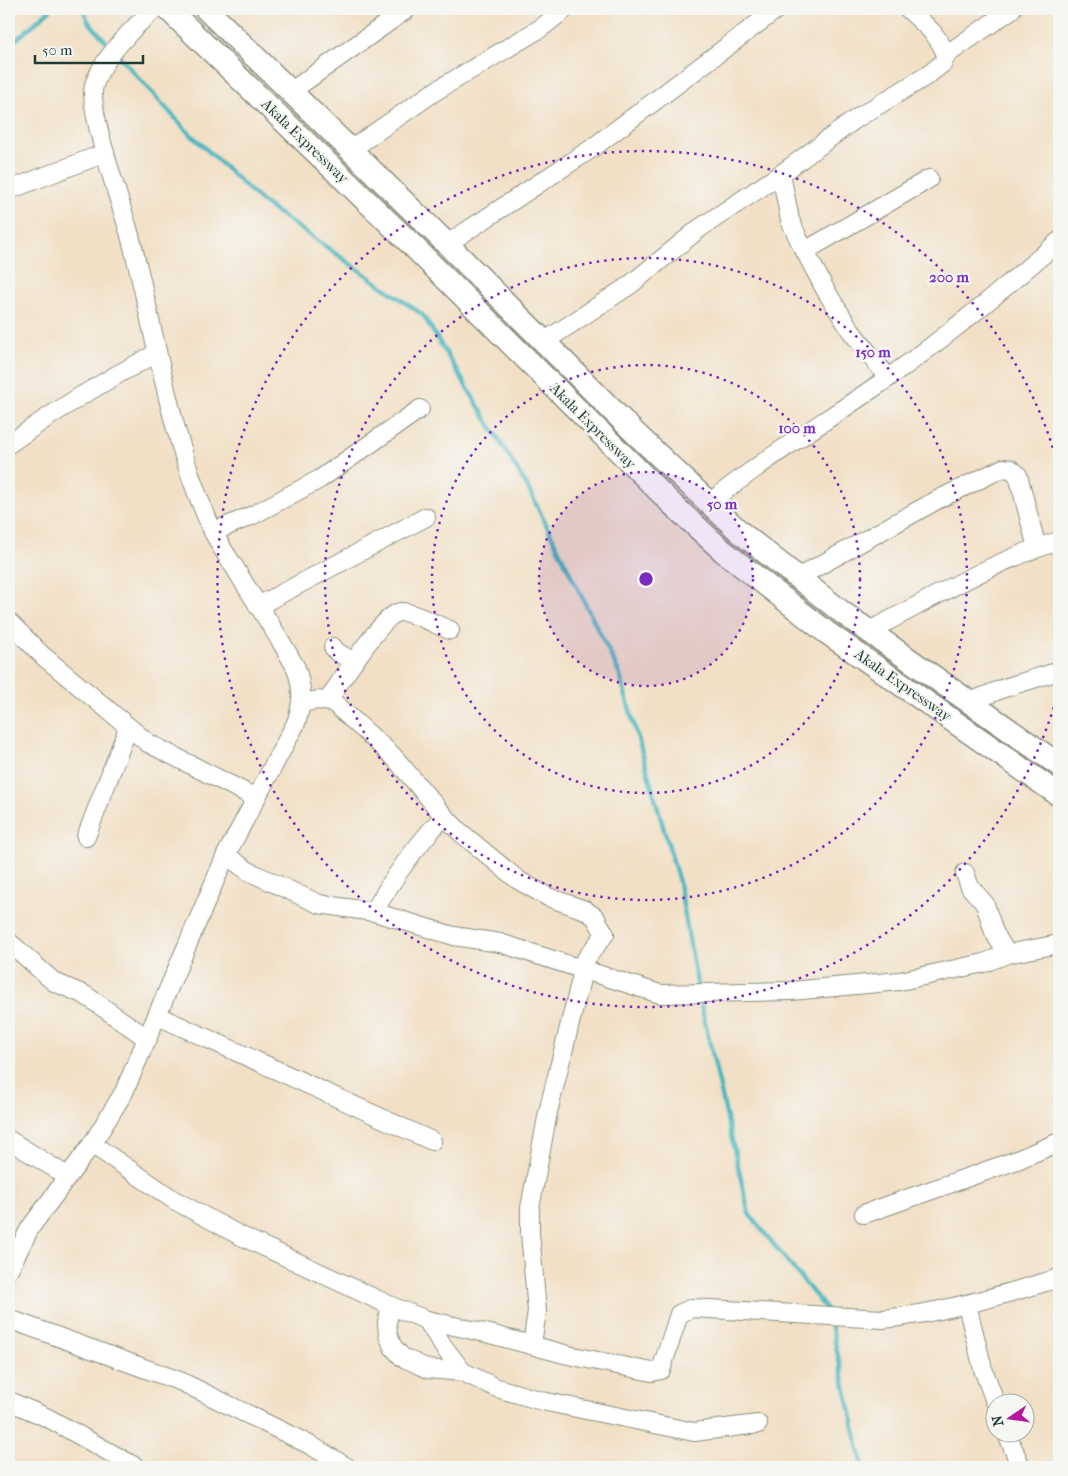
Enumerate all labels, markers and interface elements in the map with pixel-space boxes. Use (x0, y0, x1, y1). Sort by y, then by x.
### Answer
scale bar (35, 32, 142, 64)
text: 50 m (42, 41, 73, 59)
street label: Akala Expressway (257, 94, 353, 188)
text: 200 m (929, 268, 969, 286)
text: 150 m (855, 343, 891, 361)
street label: Akala Expressway (546, 379, 640, 473)
text: 100 m (778, 419, 816, 437)
text: 50 m (707, 495, 738, 513)
centre of rings (637, 570, 655, 588)
street label: Akala Expressway (850, 644, 956, 726)
north arrow (986, 1394, 1036, 1444)
text: N (988, 1413, 1007, 1428)

